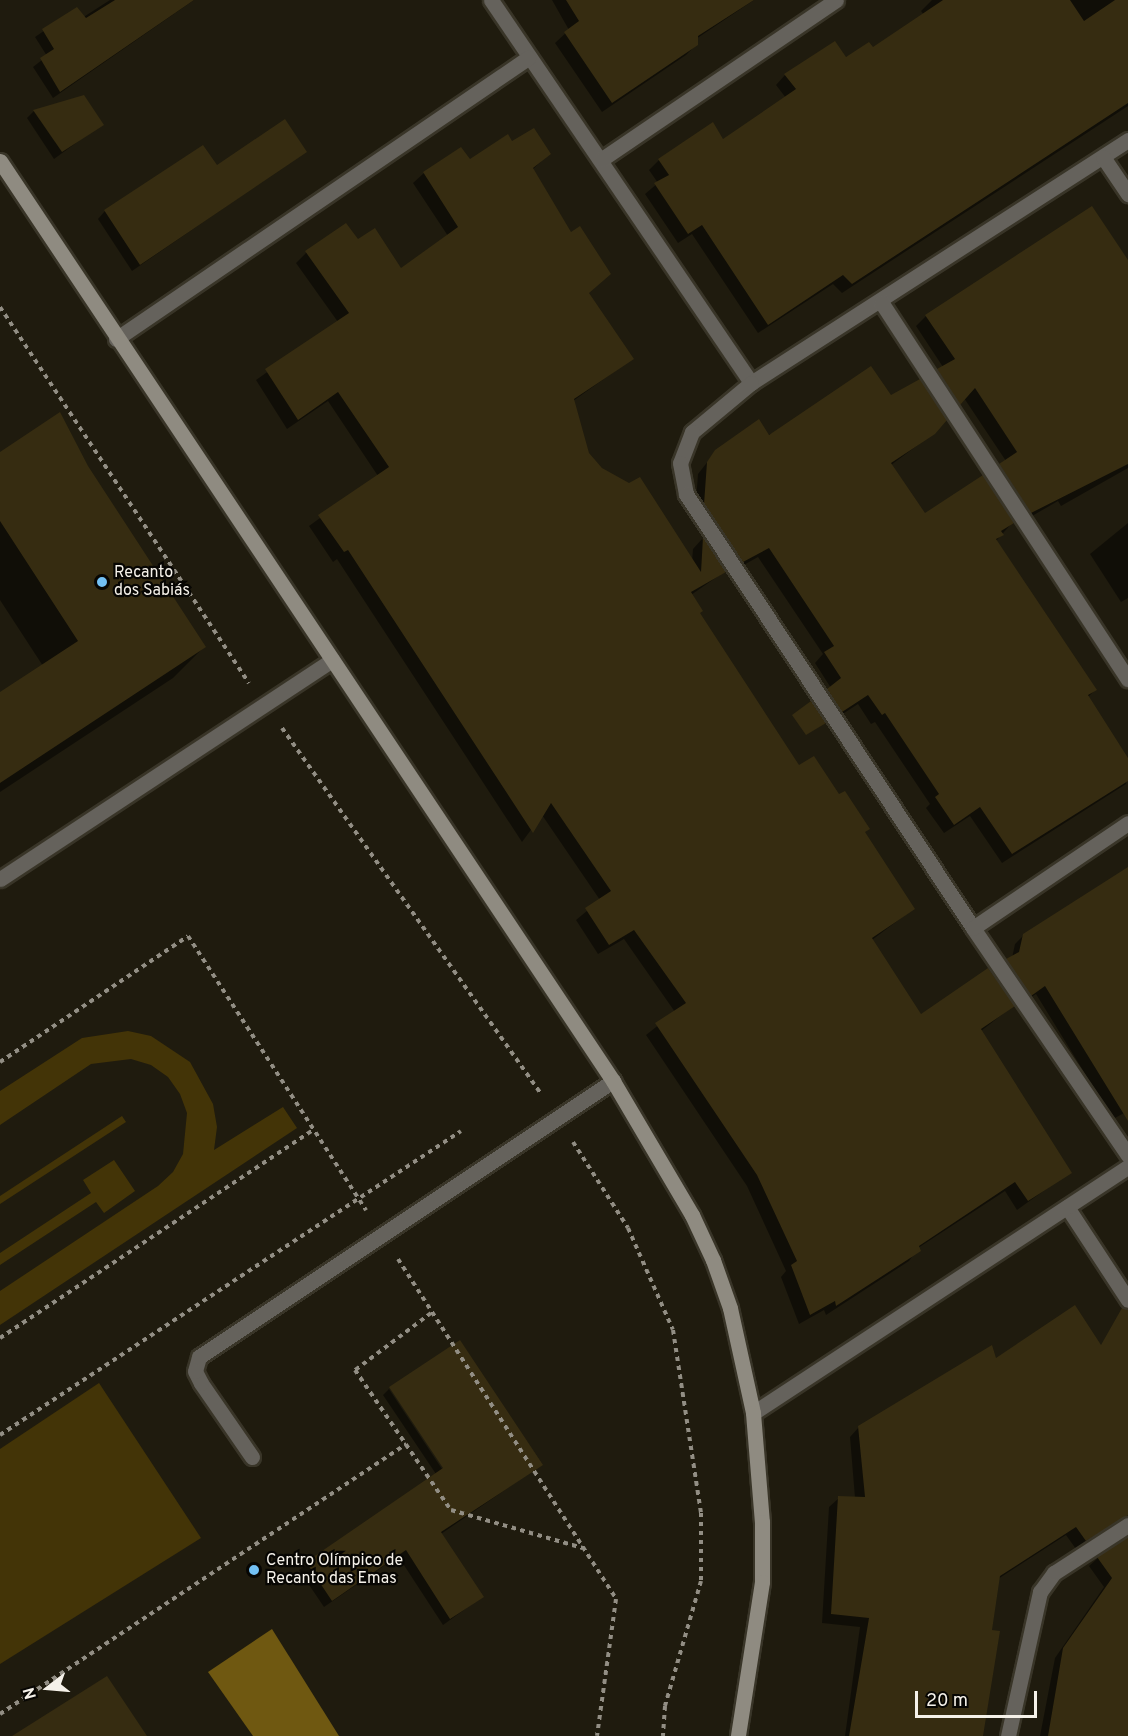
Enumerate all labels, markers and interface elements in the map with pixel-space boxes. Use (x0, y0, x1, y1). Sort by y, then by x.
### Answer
place label: Recanto dos Sabiás (114, 563, 190, 601)
marker: Recanto dos Sabiás (95, 575, 109, 589)
place label: Centro Olímpico de Recanto das Emas (266, 1551, 403, 1589)
marker: Centro Olímpico de Recanto das Emas (247, 1563, 261, 1577)
north arrow (18, 1658, 78, 1718)
scale bar (918, 1679, 1040, 1717)
text: N (19, 1685, 42, 1701)
text: 20 m (926, 1690, 968, 1713)

